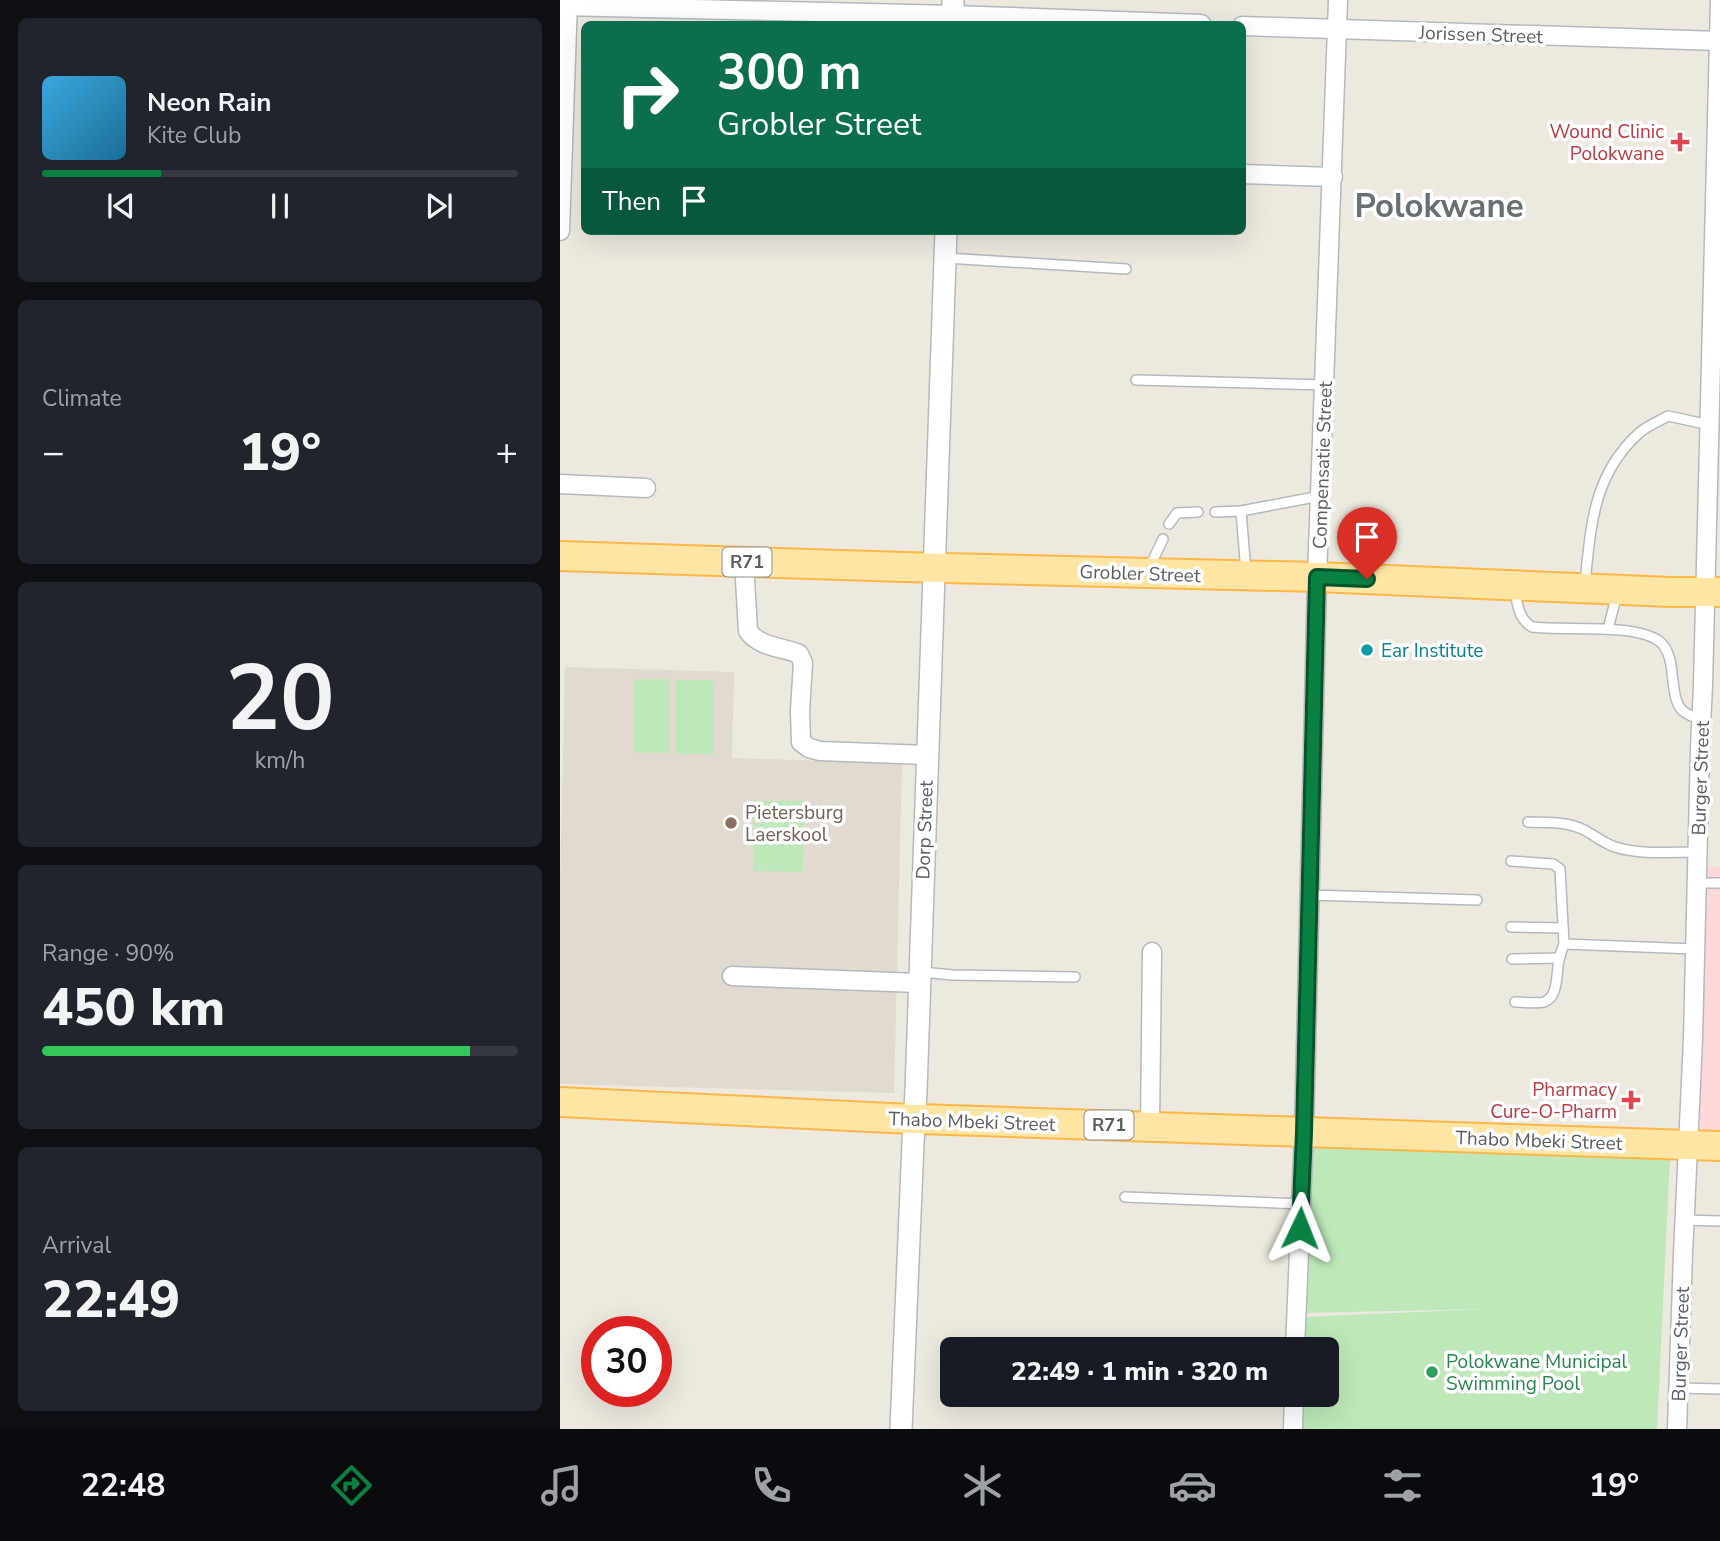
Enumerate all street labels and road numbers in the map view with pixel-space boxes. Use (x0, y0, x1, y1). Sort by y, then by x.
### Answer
street label: Jorissen Street (1418, 20, 1544, 50)
street label: Compensatie Street (1307, 380, 1339, 549)
road number: R71 (722, 548, 772, 576)
street label: Grobler Street (1079, 559, 1201, 589)
street label: Burger Street (1686, 720, 1716, 836)
street label: Dorp Street (910, 780, 940, 880)
street label: Thabo Mbeki Street (888, 1106, 1056, 1138)
road number: R71 (1084, 1110, 1134, 1140)
street label: Thabo Mbeki Street (1455, 1125, 1623, 1157)
street label: Burger Street (1666, 1286, 1696, 1402)

